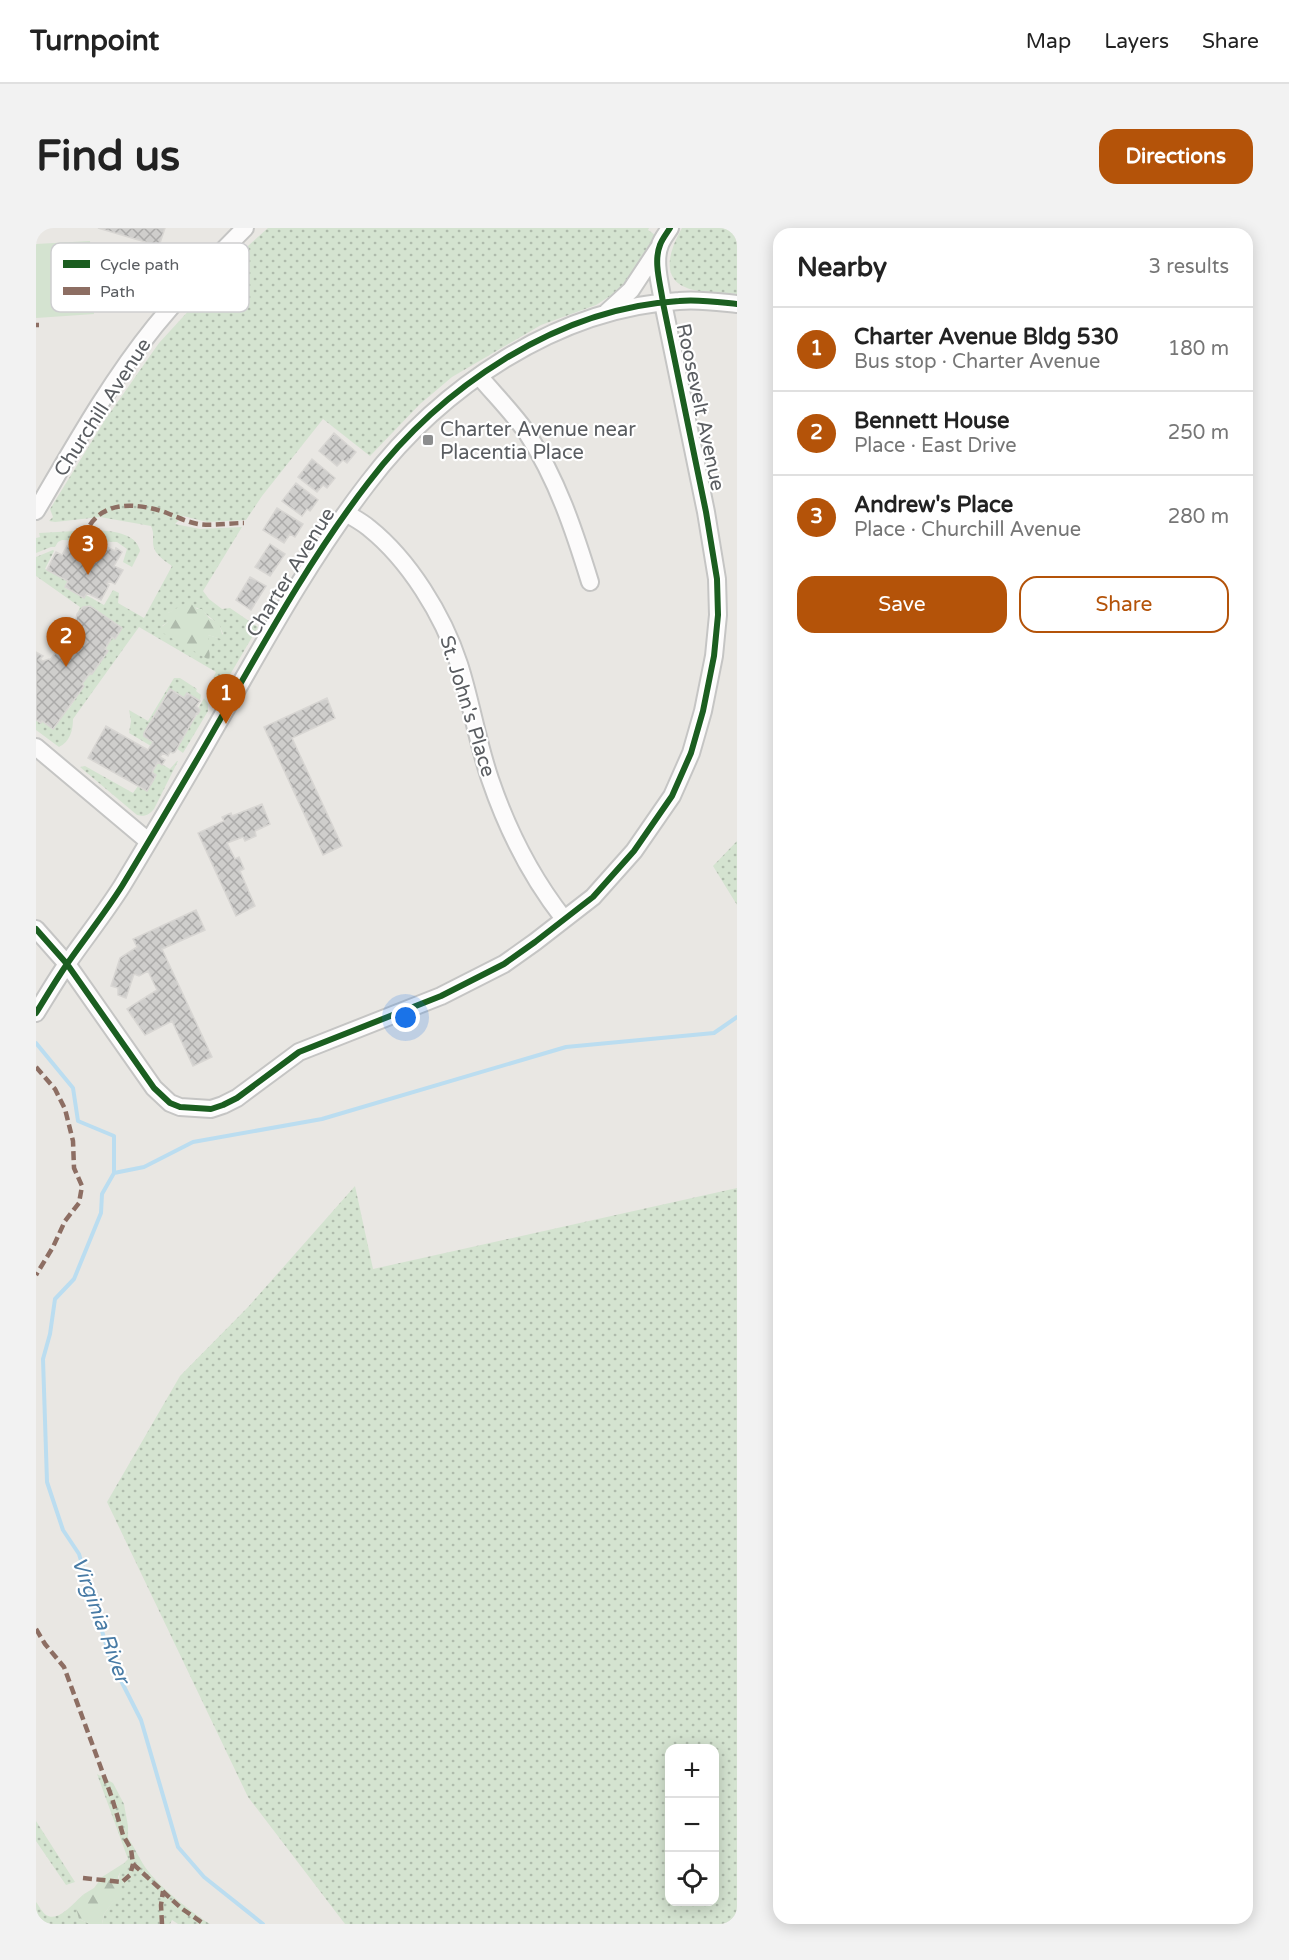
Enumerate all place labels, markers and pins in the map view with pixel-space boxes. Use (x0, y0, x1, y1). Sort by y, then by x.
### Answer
place label: Charter Avenue near Placentia Place (440, 418, 636, 465)
marker: Charter Avenue near Placentia Place (421, 433, 435, 447)
pin: 3 (68, 526, 108, 575)
pin: 2 (46, 618, 86, 667)
pin: 1 (206, 674, 246, 724)

